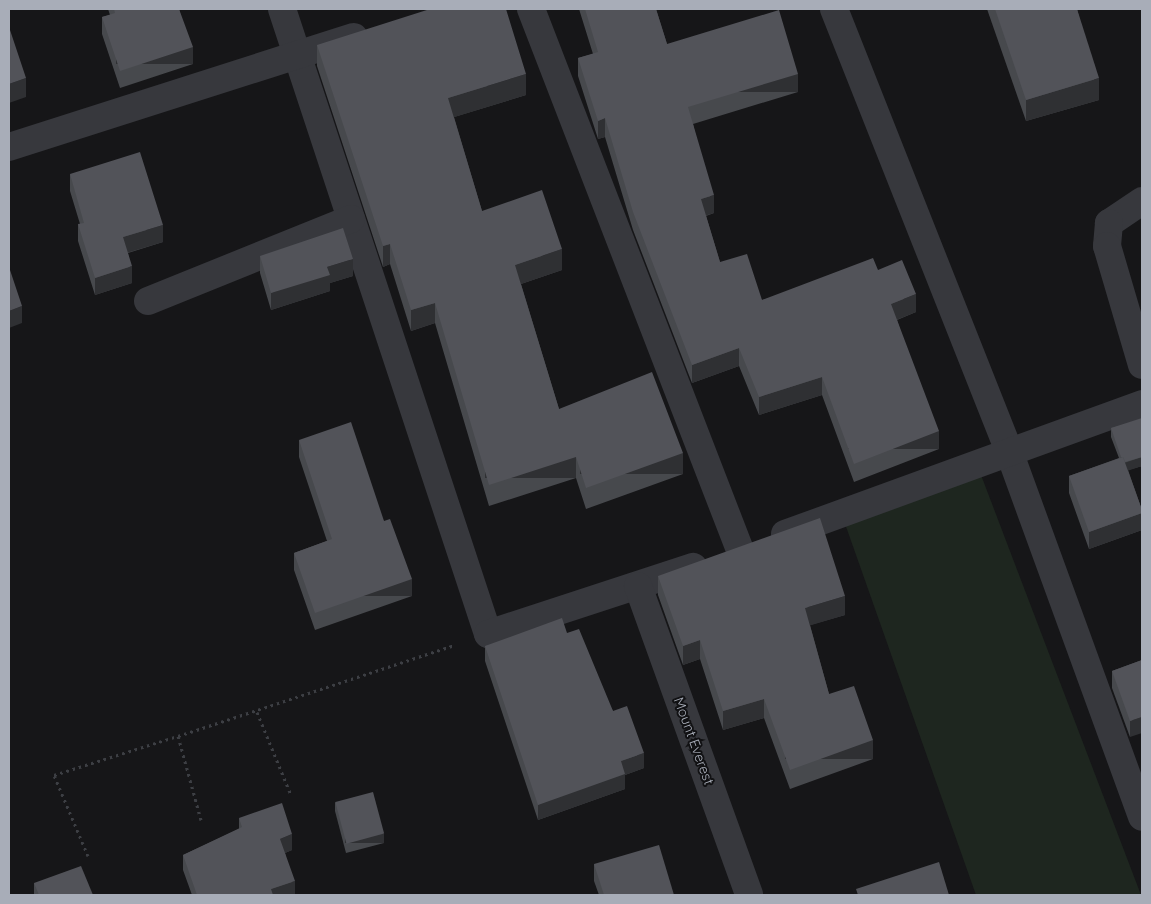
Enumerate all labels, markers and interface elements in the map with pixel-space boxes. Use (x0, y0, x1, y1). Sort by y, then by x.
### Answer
street label: Mount Everest (670, 695, 718, 787)

